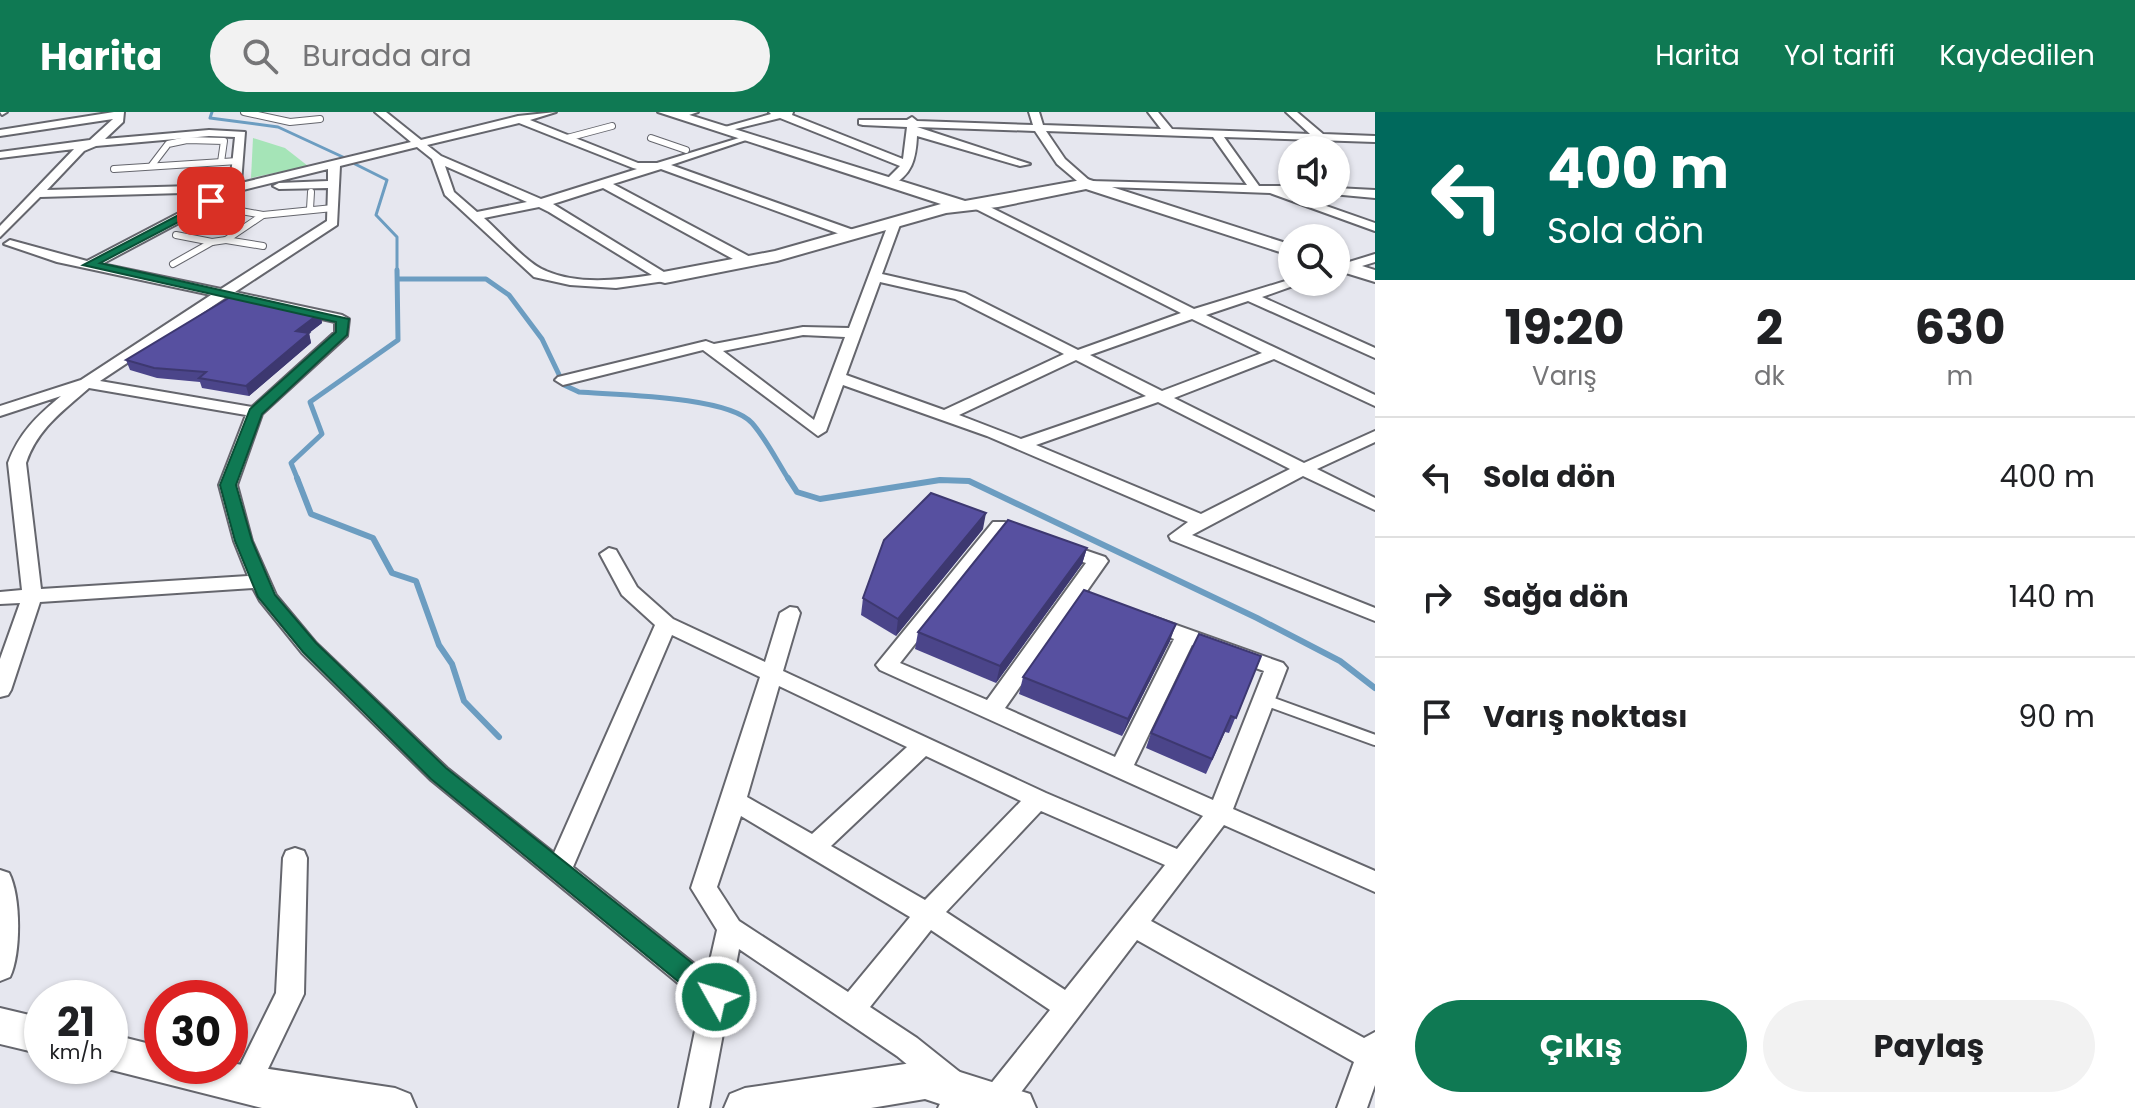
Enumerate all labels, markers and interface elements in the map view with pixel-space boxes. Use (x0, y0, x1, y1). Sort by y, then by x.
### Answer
search box (210, 20, 770, 92)
text: Harita (40, 30, 162, 83)
icon: search (238, 34, 282, 78)
text: Burada ara (302, 34, 472, 77)
text: Harita (1655, 36, 1740, 75)
text: Yol tarifi (1784, 36, 1895, 75)
text: Kaydedilen (1939, 36, 2095, 75)
text: 400 m (1547, 129, 1729, 208)
map controls (1278, 136, 1350, 296)
button: sound (1278, 136, 1350, 208)
icon: left (1415, 144, 1519, 248)
pin (177, 167, 245, 235)
icon: arrive (189, 179, 233, 223)
text: Sola dön (1547, 205, 1704, 256)
button: search (1278, 224, 1350, 296)
text: 19:20 (1505, 294, 1624, 361)
text: 2 (1756, 294, 1783, 361)
text: 630 (1915, 294, 2005, 361)
text: Varış (1532, 358, 1597, 394)
text: dk (1754, 358, 1785, 394)
text: m (1947, 358, 1973, 394)
icon: left (1415, 455, 1459, 499)
text: Sola dön (1483, 455, 1616, 498)
text: 400 m (2000, 455, 2095, 498)
icon: right (1415, 575, 1459, 619)
text: Sağa dön (1483, 575, 1629, 618)
text: 140 m (2009, 575, 2095, 618)
icon: arrive (1415, 695, 1459, 739)
text: Varış noktası (1483, 695, 1688, 738)
text: 90 m (2018, 695, 2095, 738)
position arrow (674, 955, 758, 1039)
speed limit sign: 30 (144, 980, 248, 1084)
text: 21 (57, 994, 95, 1050)
button: Çıkış (1415, 1000, 1747, 1092)
button: Paylaş (1763, 1000, 2095, 1092)
text: km/h (49, 1038, 103, 1066)

